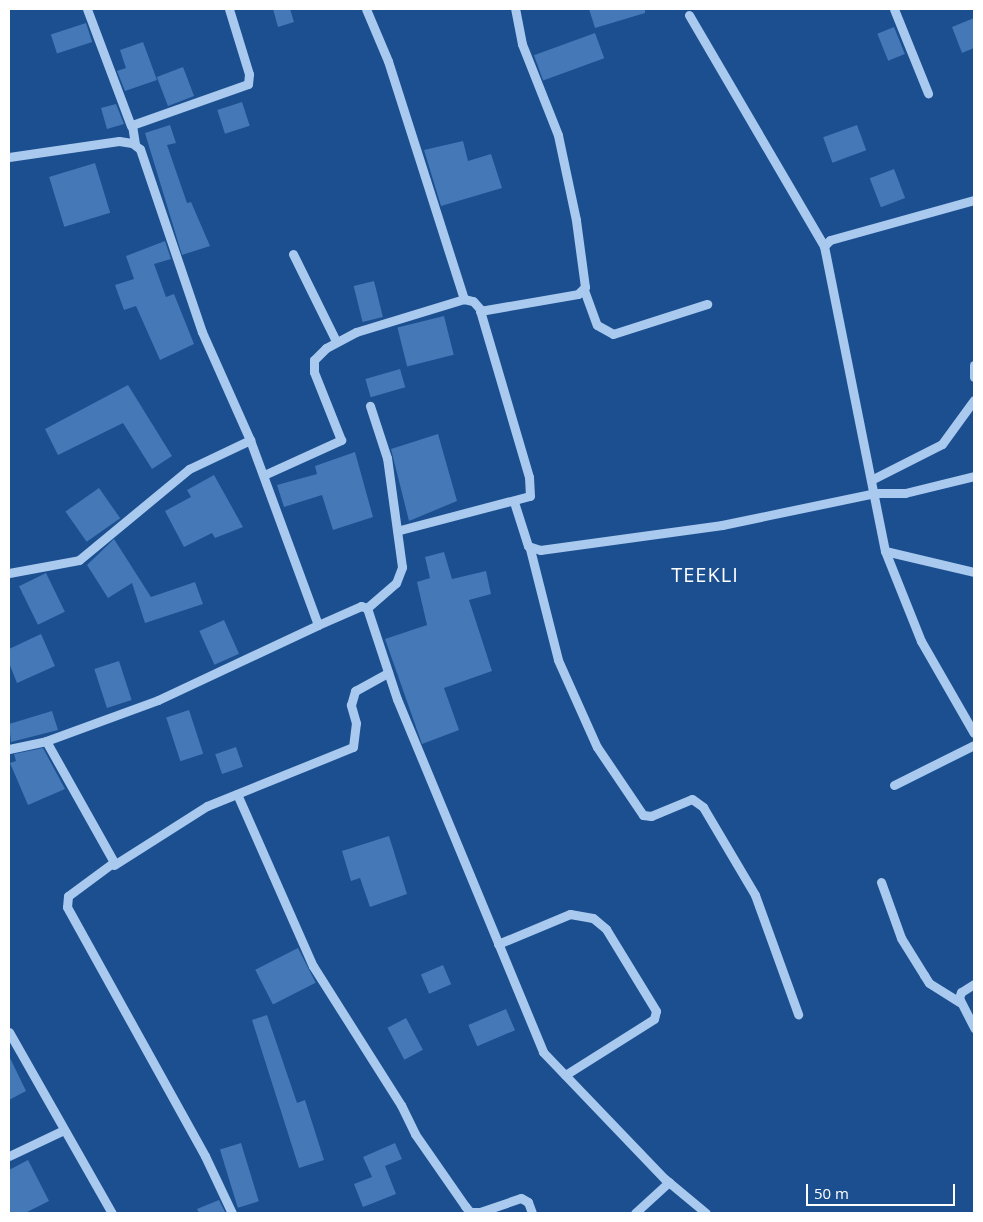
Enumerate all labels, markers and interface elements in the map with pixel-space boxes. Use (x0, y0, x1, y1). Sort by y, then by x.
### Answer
district label: TEEKLI (670, 562, 740, 586)
scale bar (808, 1174, 957, 1206)
text: 50 m (814, 1183, 849, 1203)

